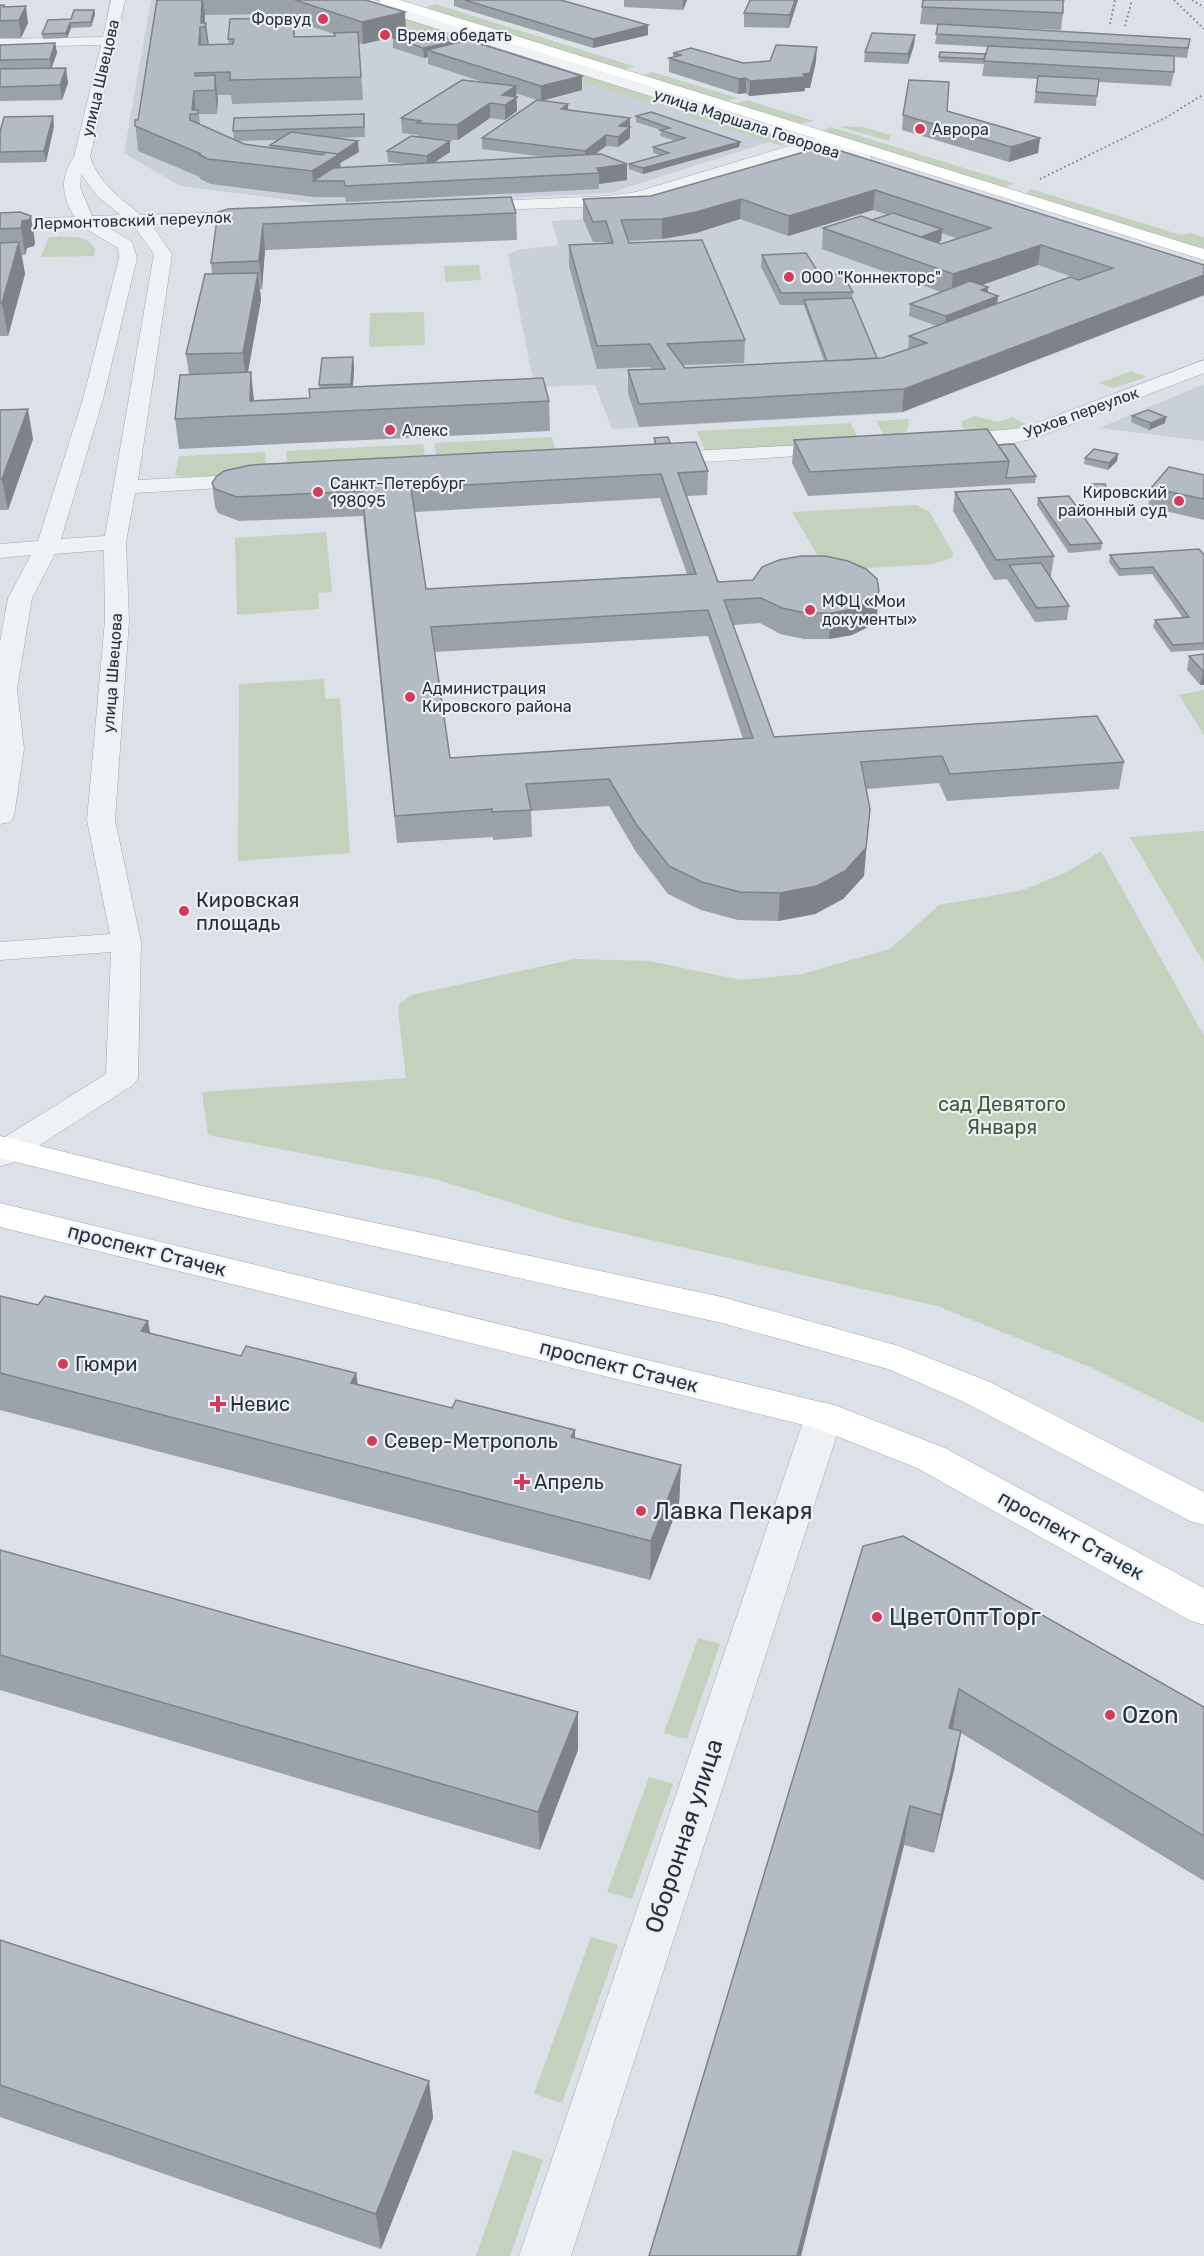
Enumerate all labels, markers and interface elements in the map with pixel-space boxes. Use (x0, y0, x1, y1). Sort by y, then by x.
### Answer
place label: Форвуд (251, 10, 311, 29)
marker: Форвуд (316, 12, 330, 26)
street label: улица Швецова (78, 17, 123, 139)
place label: Время обедать (397, 26, 512, 45)
marker: Время обедать (378, 28, 392, 42)
street label: улица Маршала Говорова (651, 84, 842, 163)
place label: Аврора (932, 120, 989, 139)
marker: Аврора (913, 122, 927, 136)
street label: Лермонтовский переулок (32, 208, 232, 233)
place label: ООО "Коннекторс" (801, 268, 941, 287)
marker: ООО "Коннекторс" (782, 270, 796, 284)
street label: Урхов переулок (1021, 383, 1142, 442)
place label: Алекс (402, 421, 448, 440)
marker: Алекс (383, 423, 397, 437)
place label: Санкт-Петербург 198095 (330, 474, 465, 511)
place label: Кировский районный суд (1058, 483, 1167, 520)
marker: Санкт-Петербург 198095 (311, 485, 325, 499)
marker: Кировский районный суд (1172, 494, 1186, 508)
place label: МФЦ «Мои документы» (822, 592, 917, 629)
marker: МФЦ «Мои документы» (803, 603, 817, 617)
street label: улица Швецова (99, 612, 126, 734)
place label: Администрация Кировского района (422, 679, 572, 716)
marker: Администрация Кировского района (403, 690, 417, 704)
place label: Кировская площадь (196, 888, 299, 935)
marker: Кировская площадь (177, 904, 191, 918)
park label: сад Девятого Января (938, 1092, 1066, 1139)
street label: проспект Стачек (65, 1219, 229, 1281)
street label: проспект Стачек (537, 1335, 701, 1397)
place label: Гюмри (75, 1352, 137, 1376)
marker: Гюмри (56, 1357, 70, 1371)
place label: Невис (230, 1392, 290, 1416)
marker: Невис (211, 1397, 225, 1411)
place label: Север-Метрополь (384, 1429, 558, 1453)
marker: Север-Метрополь (365, 1434, 379, 1448)
place label: Апрель (534, 1470, 604, 1494)
marker: Апрель (515, 1475, 529, 1489)
street label: проспект Стачек (994, 1485, 1148, 1585)
place label: Лавка Пекаря (653, 1497, 813, 1525)
marker: Лавка Пекаря (634, 1504, 648, 1518)
place label: ЦветОптТорг (889, 1603, 1042, 1631)
marker: ЦветОптТорг (870, 1610, 884, 1624)
place label: Ozon (1122, 1701, 1179, 1729)
marker: Ozon (1103, 1708, 1117, 1722)
street label: Оборонная улица (639, 1735, 729, 1937)

